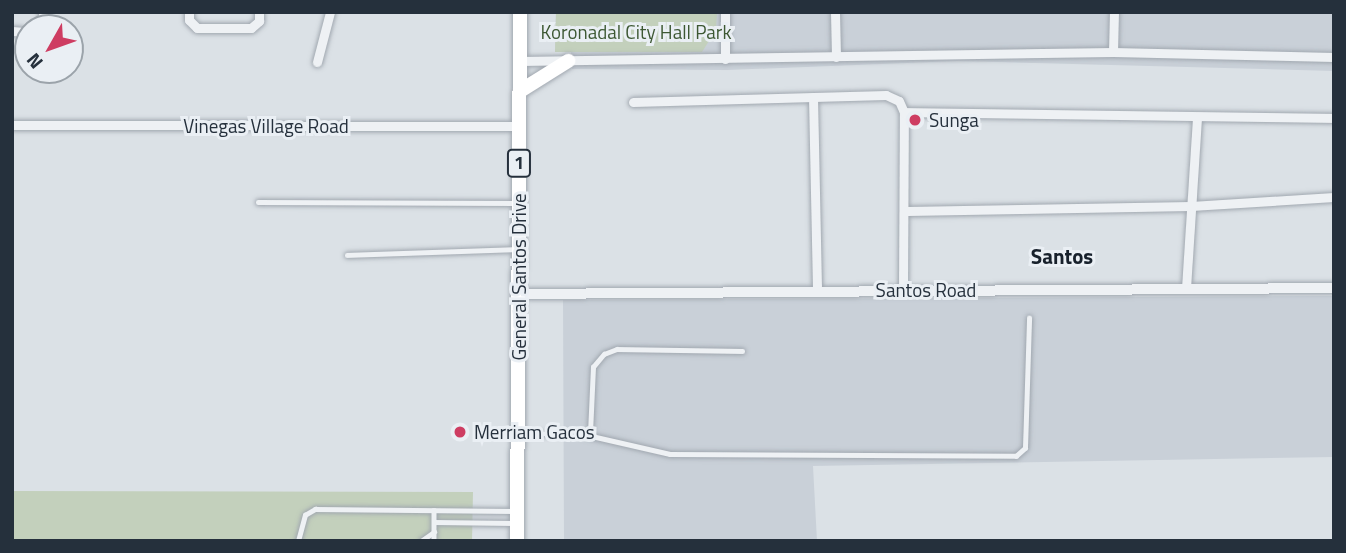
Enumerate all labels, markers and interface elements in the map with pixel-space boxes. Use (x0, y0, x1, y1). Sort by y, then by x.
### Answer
north arrow (14, 14, 84, 84)
park label: Koronadal City Hall Park (540, 21, 732, 43)
text: N (19, 47, 49, 76)
place label: Sunga (929, 109, 979, 131)
marker: Sunga (907, 112, 923, 128)
street label: Vinegas Village Road (183, 115, 349, 137)
road number: 1 (507, 148, 531, 178)
street label: General Santos Drive (508, 194, 530, 360)
district label: Santos (1031, 243, 1093, 269)
street label: Santos Road (876, 279, 976, 301)
place label: Merriam Gacos (474, 421, 595, 443)
marker: Merriam Gacos (452, 424, 468, 440)

